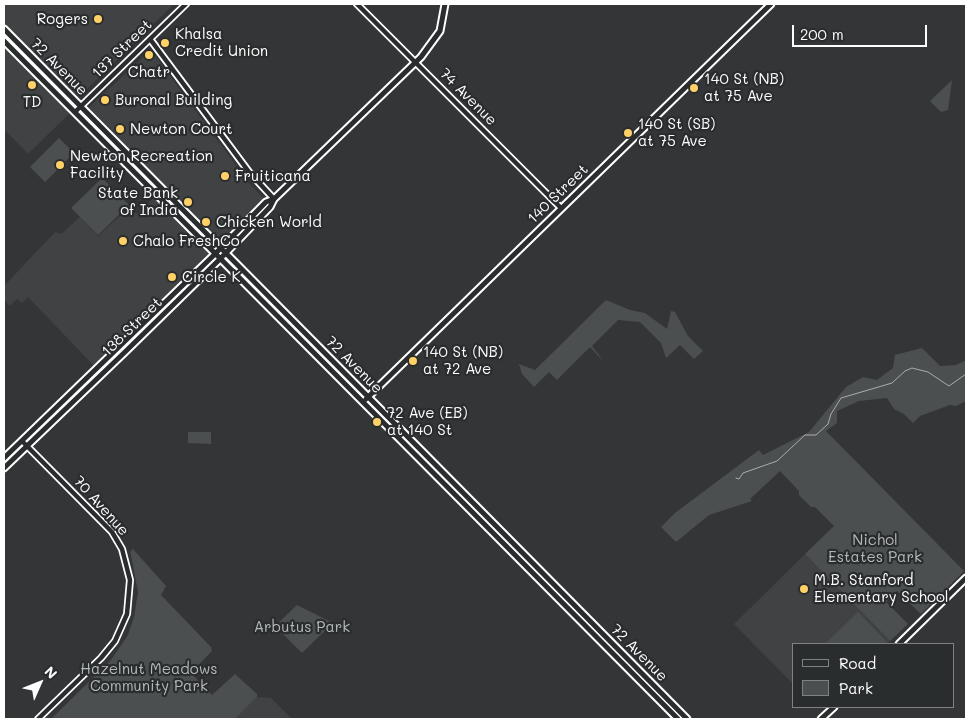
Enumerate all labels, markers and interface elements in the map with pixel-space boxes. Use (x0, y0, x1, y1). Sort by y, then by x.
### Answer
place label: Rogers (37, 10, 88, 28)
marker: Rogers (92, 13, 104, 25)
scale bar (795, 15, 930, 47)
street label: 137 Street (88, 16, 156, 82)
text: 200 m (800, 24, 844, 44)
place label: Khalsa Credit Union (175, 25, 268, 60)
street label: 72 Avenue (27, 35, 91, 99)
marker: Khalsa Credit Union (159, 37, 171, 49)
marker: Chatr (143, 49, 155, 61)
place label: Chatr (128, 63, 170, 81)
street label: 74 Avenue (436, 65, 500, 129)
place label: 140 St (NB) at 75 Ave (704, 70, 784, 105)
marker: TD (26, 79, 38, 91)
marker: 140 St (NB) at 75 Ave (688, 82, 700, 94)
place label: Buronal Building (115, 91, 232, 109)
place label: TD (23, 93, 41, 111)
marker: Buronal Building (99, 94, 111, 106)
place label: 140 St (SB) at 75 Ave (638, 115, 715, 150)
place label: Newton Court (130, 120, 233, 138)
marker: Newton Court (114, 123, 126, 135)
marker: 140 St (SB) at 75 Ave (622, 127, 634, 139)
place label: Newton Recreation Facility (70, 147, 213, 182)
marker: Newton Recreation Facility (54, 159, 66, 171)
street label: 140 Street (524, 161, 592, 227)
place label: Fruiticana (235, 167, 311, 185)
marker: Fruiticana (219, 170, 231, 182)
place label: State Bank of India (98, 184, 178, 219)
marker: State Bank of India (182, 196, 194, 208)
place label: Chicken World (216, 213, 322, 231)
marker: Chicken World (200, 216, 212, 228)
place label: Chalo FreshCo (133, 232, 240, 250)
marker: Chalo FreshCo (117, 235, 129, 247)
place label: Circle K (182, 268, 241, 286)
marker: Circle K (166, 271, 178, 283)
street label: 138 Street (98, 294, 166, 360)
street label: 72 Avenue (322, 333, 386, 397)
place label: 140 St (NB) at 72 Ave (423, 343, 503, 378)
marker: 140 St (NB) at 72 Ave (407, 355, 419, 367)
place label: 72 Ave (EB) at 140 St (387, 404, 468, 439)
marker: 72 Ave (EB) at 140 St (371, 416, 383, 428)
street label: 70 Avenue (69, 472, 133, 540)
park label: Nichol Estates Park (828, 531, 922, 566)
place label: M.B. Stanford Elementary School (814, 571, 949, 606)
marker: M.B. Stanford Elementary School (798, 583, 810, 595)
park label: Arbutus Park (254, 618, 350, 636)
street label: 72 Avenue (607, 621, 671, 685)
legend (792, 643, 955, 708)
text: Road (839, 653, 876, 673)
north arrow (15, 658, 65, 708)
park label: Hazelnut Meadows Community Park (80, 660, 218, 695)
text: N (41, 662, 62, 683)
text: Park (839, 678, 873, 698)

